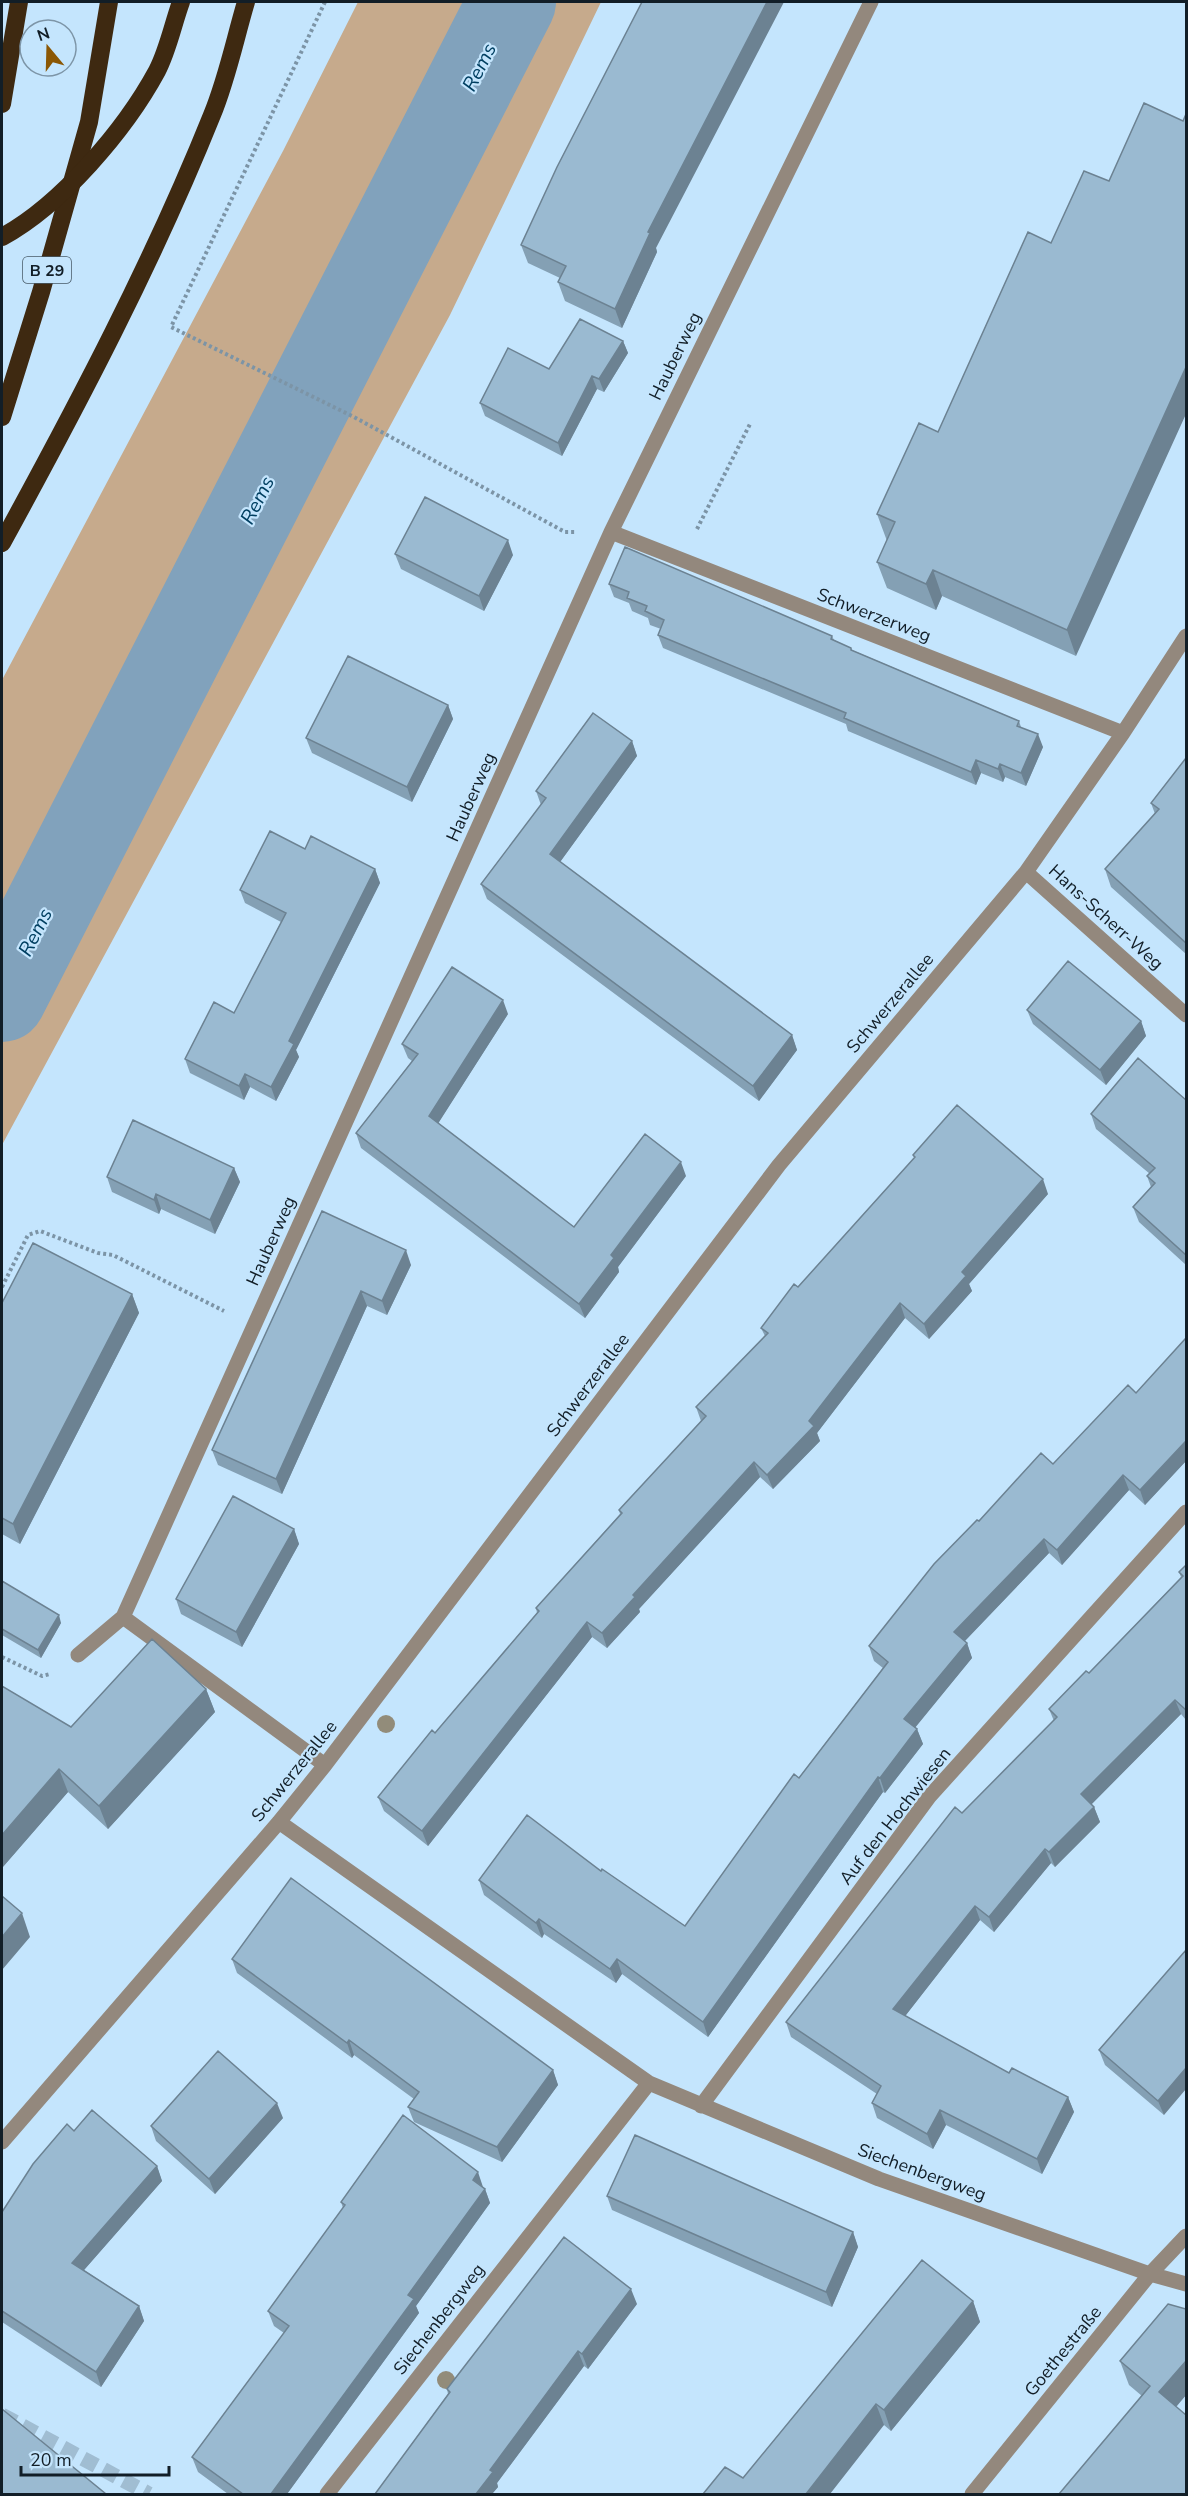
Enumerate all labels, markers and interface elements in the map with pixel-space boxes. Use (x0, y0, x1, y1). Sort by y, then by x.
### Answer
north arrow (18, 18, 78, 78)
text: N (34, 22, 53, 47)
water label: Rems (456, 39, 503, 96)
road number: B 29 (23, 257, 71, 283)
street label: Hauberweg (643, 308, 707, 404)
water label: Rems (234, 472, 281, 529)
street label: Schwerzerweg (813, 582, 935, 648)
street label: Hauberweg (441, 748, 501, 846)
street label: Hans-Scherr-Weg (1043, 859, 1169, 975)
water label: Rems (12, 904, 59, 961)
street label: Schwerzerallee (841, 948, 939, 1058)
street label: Hauberweg (241, 1192, 301, 1290)
street label: Schwerzerallee (541, 1328, 635, 1442)
street label: Schwerzerallee (246, 1715, 342, 1827)
street label: Auf den Hochwiesen (834, 1742, 956, 1890)
street label: Siechenbergweg (854, 2138, 990, 2206)
street label: Siechenbergweg (388, 2258, 490, 2380)
street label: Goethestraße (1019, 2301, 1107, 2401)
scale bar (21, 2439, 170, 2477)
text: 20 m (30, 2448, 72, 2472)

